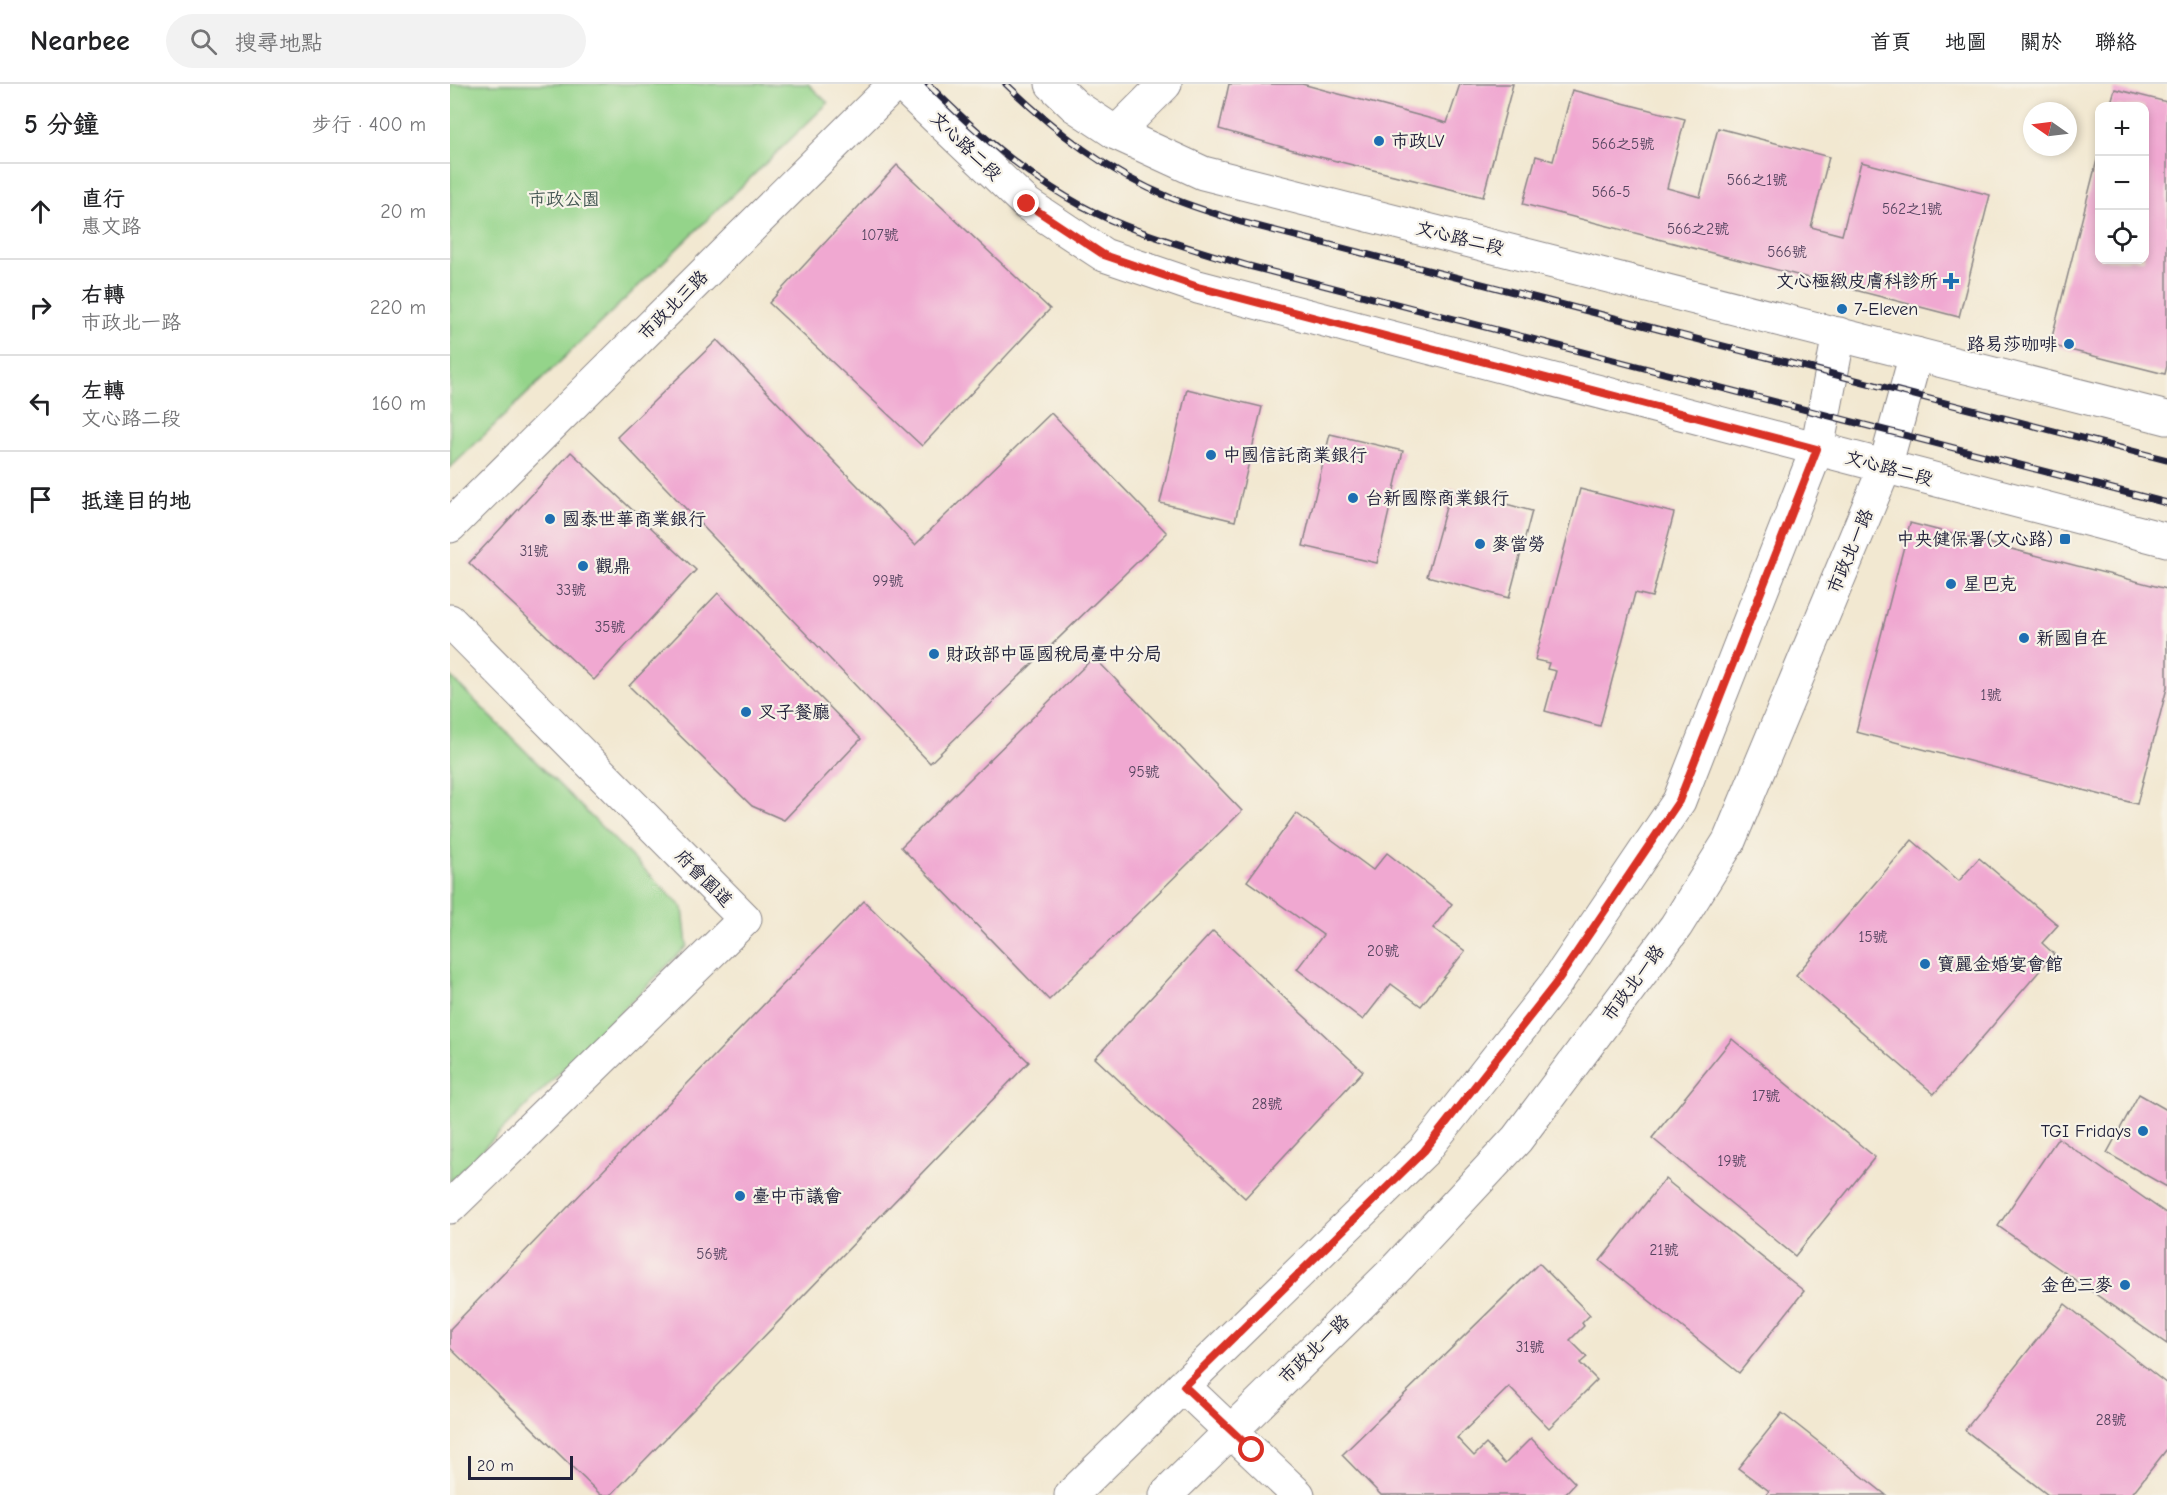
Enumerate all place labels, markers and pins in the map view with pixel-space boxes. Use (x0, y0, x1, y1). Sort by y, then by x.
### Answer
place label: 市政LV (1391, 131, 1445, 152)
marker: 市政LV (1372, 134, 1386, 148)
place label: 文心極緻皮膚科診所 (1776, 271, 1938, 292)
marker: 文心極緻皮膚科診所 (1942, 272, 1960, 290)
place label: 7-Eleven (1854, 299, 1918, 320)
marker: 7-Eleven (1835, 302, 1849, 316)
place label: 路易莎咖啡 (1967, 334, 2057, 355)
marker: 路易莎咖啡 (2062, 337, 2076, 351)
place label: 中國信託商業銀行 (1223, 445, 1367, 466)
marker: 中國信託商業銀行 (1204, 448, 1218, 462)
place label: 台新國際商業銀行 (1365, 488, 1509, 509)
marker: 台新國際商業銀行 (1346, 491, 1360, 505)
place label: 國泰世華商業銀行 (562, 509, 706, 530)
marker: 國泰世華商業銀行 (543, 512, 557, 526)
place label: 中央健保署(文心路) (1897, 529, 2053, 550)
marker: 中央健保署(文心路) (2058, 532, 2072, 546)
place label: 麥當勞 (1492, 534, 1546, 555)
marker: 麥當勞 (1473, 537, 1487, 551)
place label: 觀鼎 (595, 556, 631, 577)
marker: 觀鼎 (576, 559, 590, 573)
place label: 星巴克 (1963, 574, 2017, 595)
marker: 星巴克 (1944, 577, 1958, 591)
place label: 新國自在 (2036, 628, 2108, 649)
marker: 新國自在 (2017, 631, 2031, 645)
place label: 財政部中區國稅局臺中分局 (946, 644, 1162, 665)
marker: 財政部中區國稅局臺中分局 (927, 647, 941, 661)
place label: 叉子餐廳 (758, 702, 830, 723)
marker: 叉子餐廳 (739, 705, 753, 719)
place label: 寶麗金婚宴會館 (1937, 954, 2063, 975)
marker: 寶麗金婚宴會館 (1918, 957, 1932, 971)
place label: TGI Fridays (2041, 1121, 2131, 1142)
marker: TGI Fridays (2136, 1124, 2150, 1138)
place label: 臺中市議會 (752, 1186, 842, 1207)
marker: 臺中市議會 (733, 1189, 747, 1203)
place label: 金色三麥 (2041, 1275, 2113, 1296)
marker: 金色三麥 (2118, 1278, 2132, 1292)

